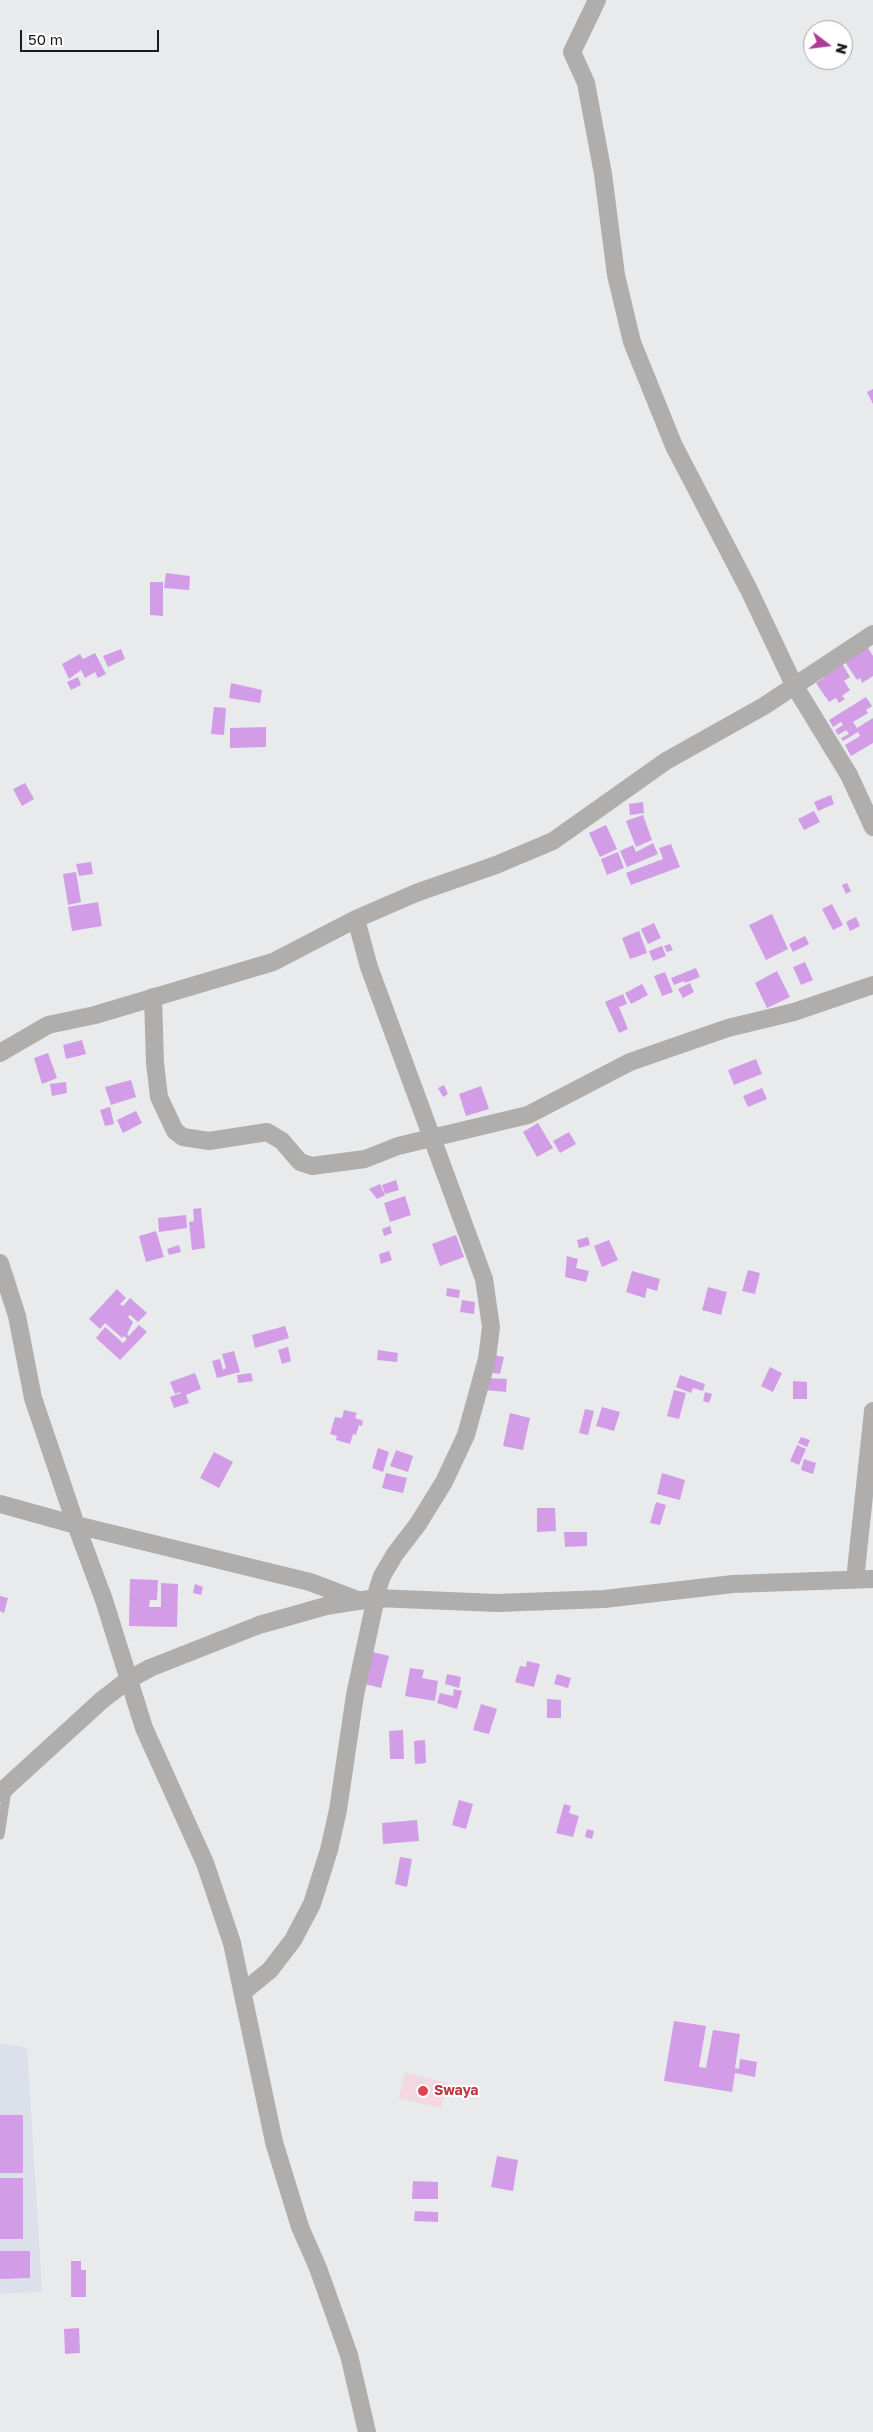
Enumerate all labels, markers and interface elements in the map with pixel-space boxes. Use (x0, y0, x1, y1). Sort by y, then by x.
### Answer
scale bar (22, 20, 161, 52)
north arrow (803, 20, 853, 70)
text: 50 m (28, 30, 63, 48)
text: N (832, 41, 852, 56)
place label: Swaya (434, 2083, 478, 2099)
marker: Swaya (416, 2084, 430, 2098)

